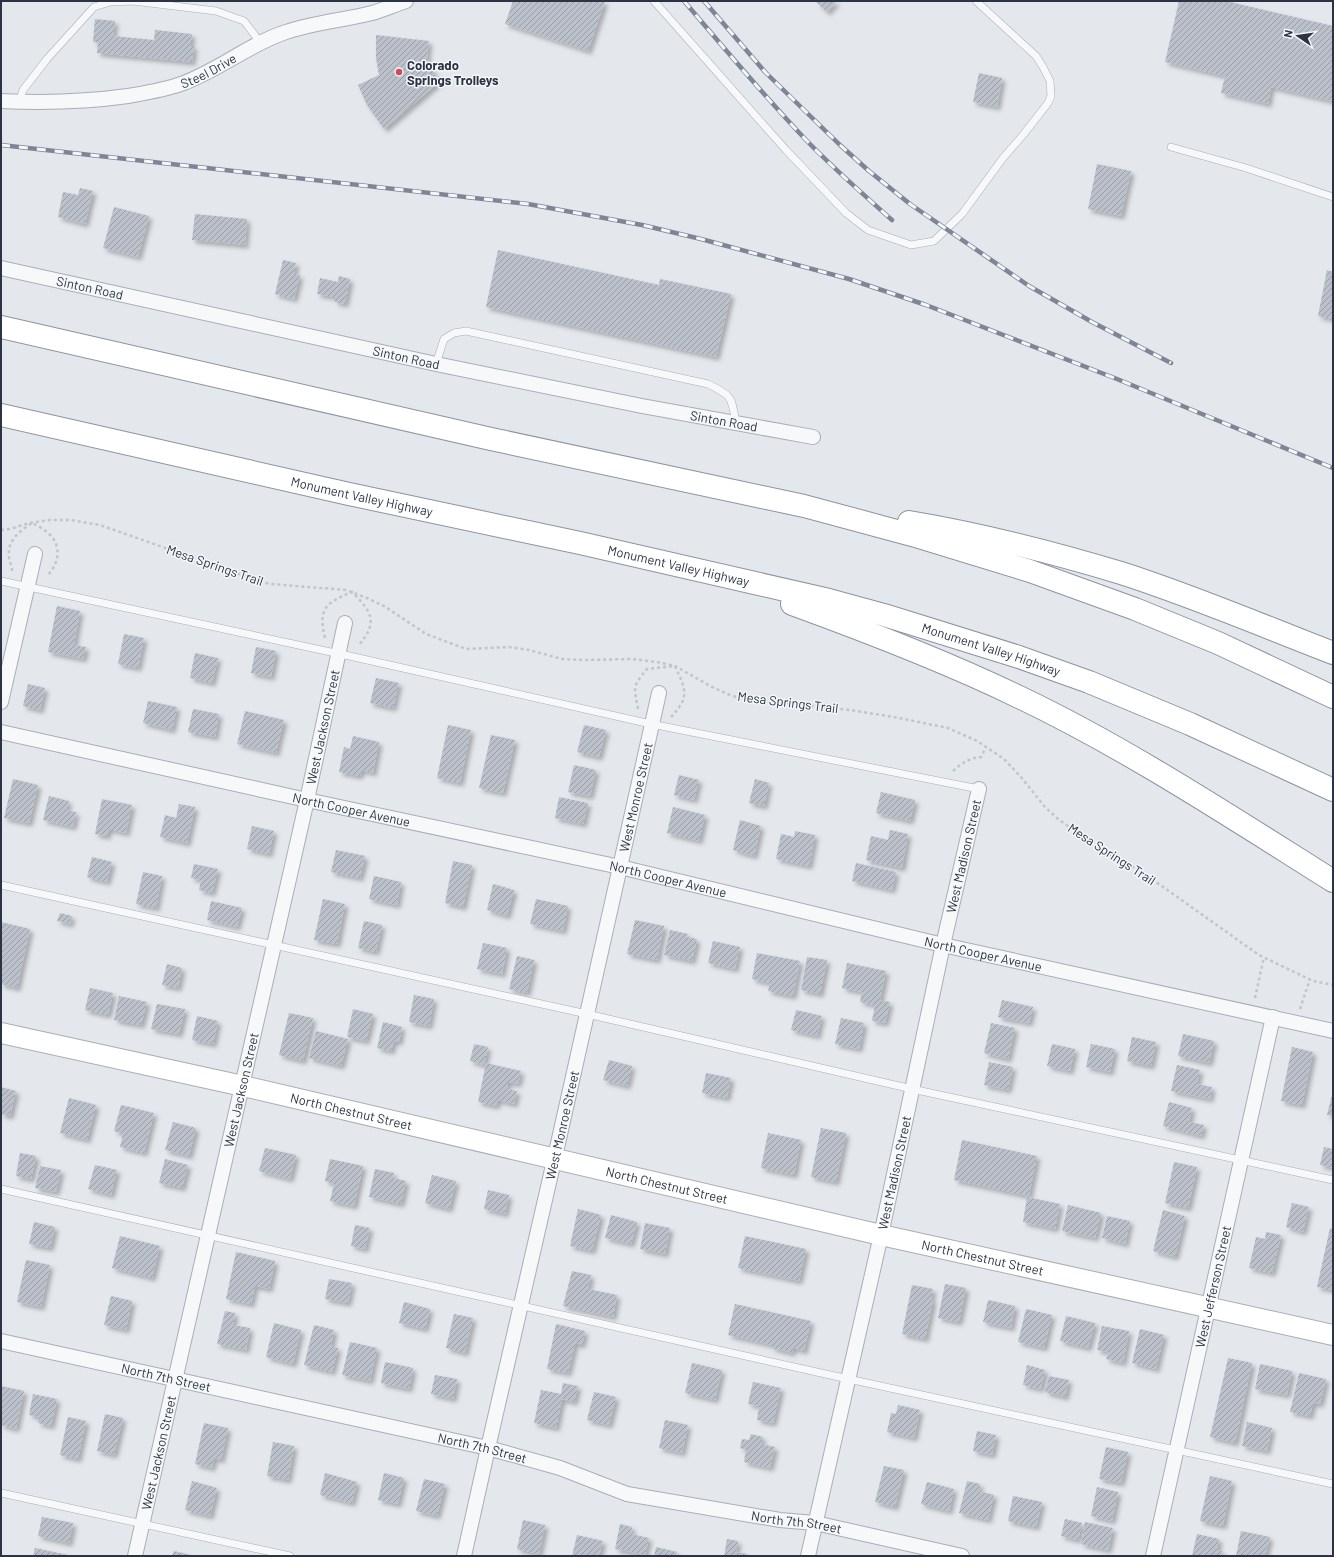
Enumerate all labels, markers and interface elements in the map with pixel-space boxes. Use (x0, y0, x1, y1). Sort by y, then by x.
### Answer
north arrow (1278, 16, 1318, 56)
text: N (1281, 29, 1295, 39)
street label: Steel Drive (178, 50, 239, 92)
place label: Colorado Springs Trolleys (407, 57, 499, 88)
marker: Colorado Springs Trolleys (394, 67, 404, 77)
street label: Sinton Road (55, 272, 125, 303)
street label: Sinton Road (371, 342, 441, 373)
street label: Sinton Road (689, 407, 759, 435)
street label: Monument Valley Highway (289, 473, 434, 520)
street label: Mesa Springs Trail (164, 541, 266, 589)
street label: Monument Valley Highway (606, 542, 751, 590)
street label: Monument Valley Highway (920, 619, 1063, 679)
street label: West Jackson Street (303, 668, 343, 786)
street label: Mesa Springs Trail (737, 688, 839, 716)
street label: West Monroe Street (616, 741, 656, 853)
street label: North Cooper Avenue (291, 789, 412, 830)
street label: West Madison Street (943, 798, 984, 914)
street label: Mesa Springs Trail (1065, 820, 1159, 888)
street label: North Cooper Avenue (608, 857, 728, 900)
street label: North Cooper Avenue (923, 933, 1044, 975)
street label: West Jackson Street (220, 1031, 262, 1149)
street label: West Monroe Street (542, 1069, 582, 1181)
street label: North Chestnut Street (289, 1089, 414, 1133)
street label: West Madison Street (874, 1114, 914, 1231)
street label: North Chestnut Street (604, 1163, 729, 1207)
street label: West Jefferson Street (1192, 1224, 1234, 1349)
street label: North Chestnut Street (920, 1236, 1045, 1279)
street label: North 7th Street (120, 1360, 212, 1395)
street label: West Jackson Street (138, 1394, 179, 1512)
street label: North 7th Street (436, 1429, 529, 1466)
street label: North 7th Street (750, 1507, 843, 1537)

